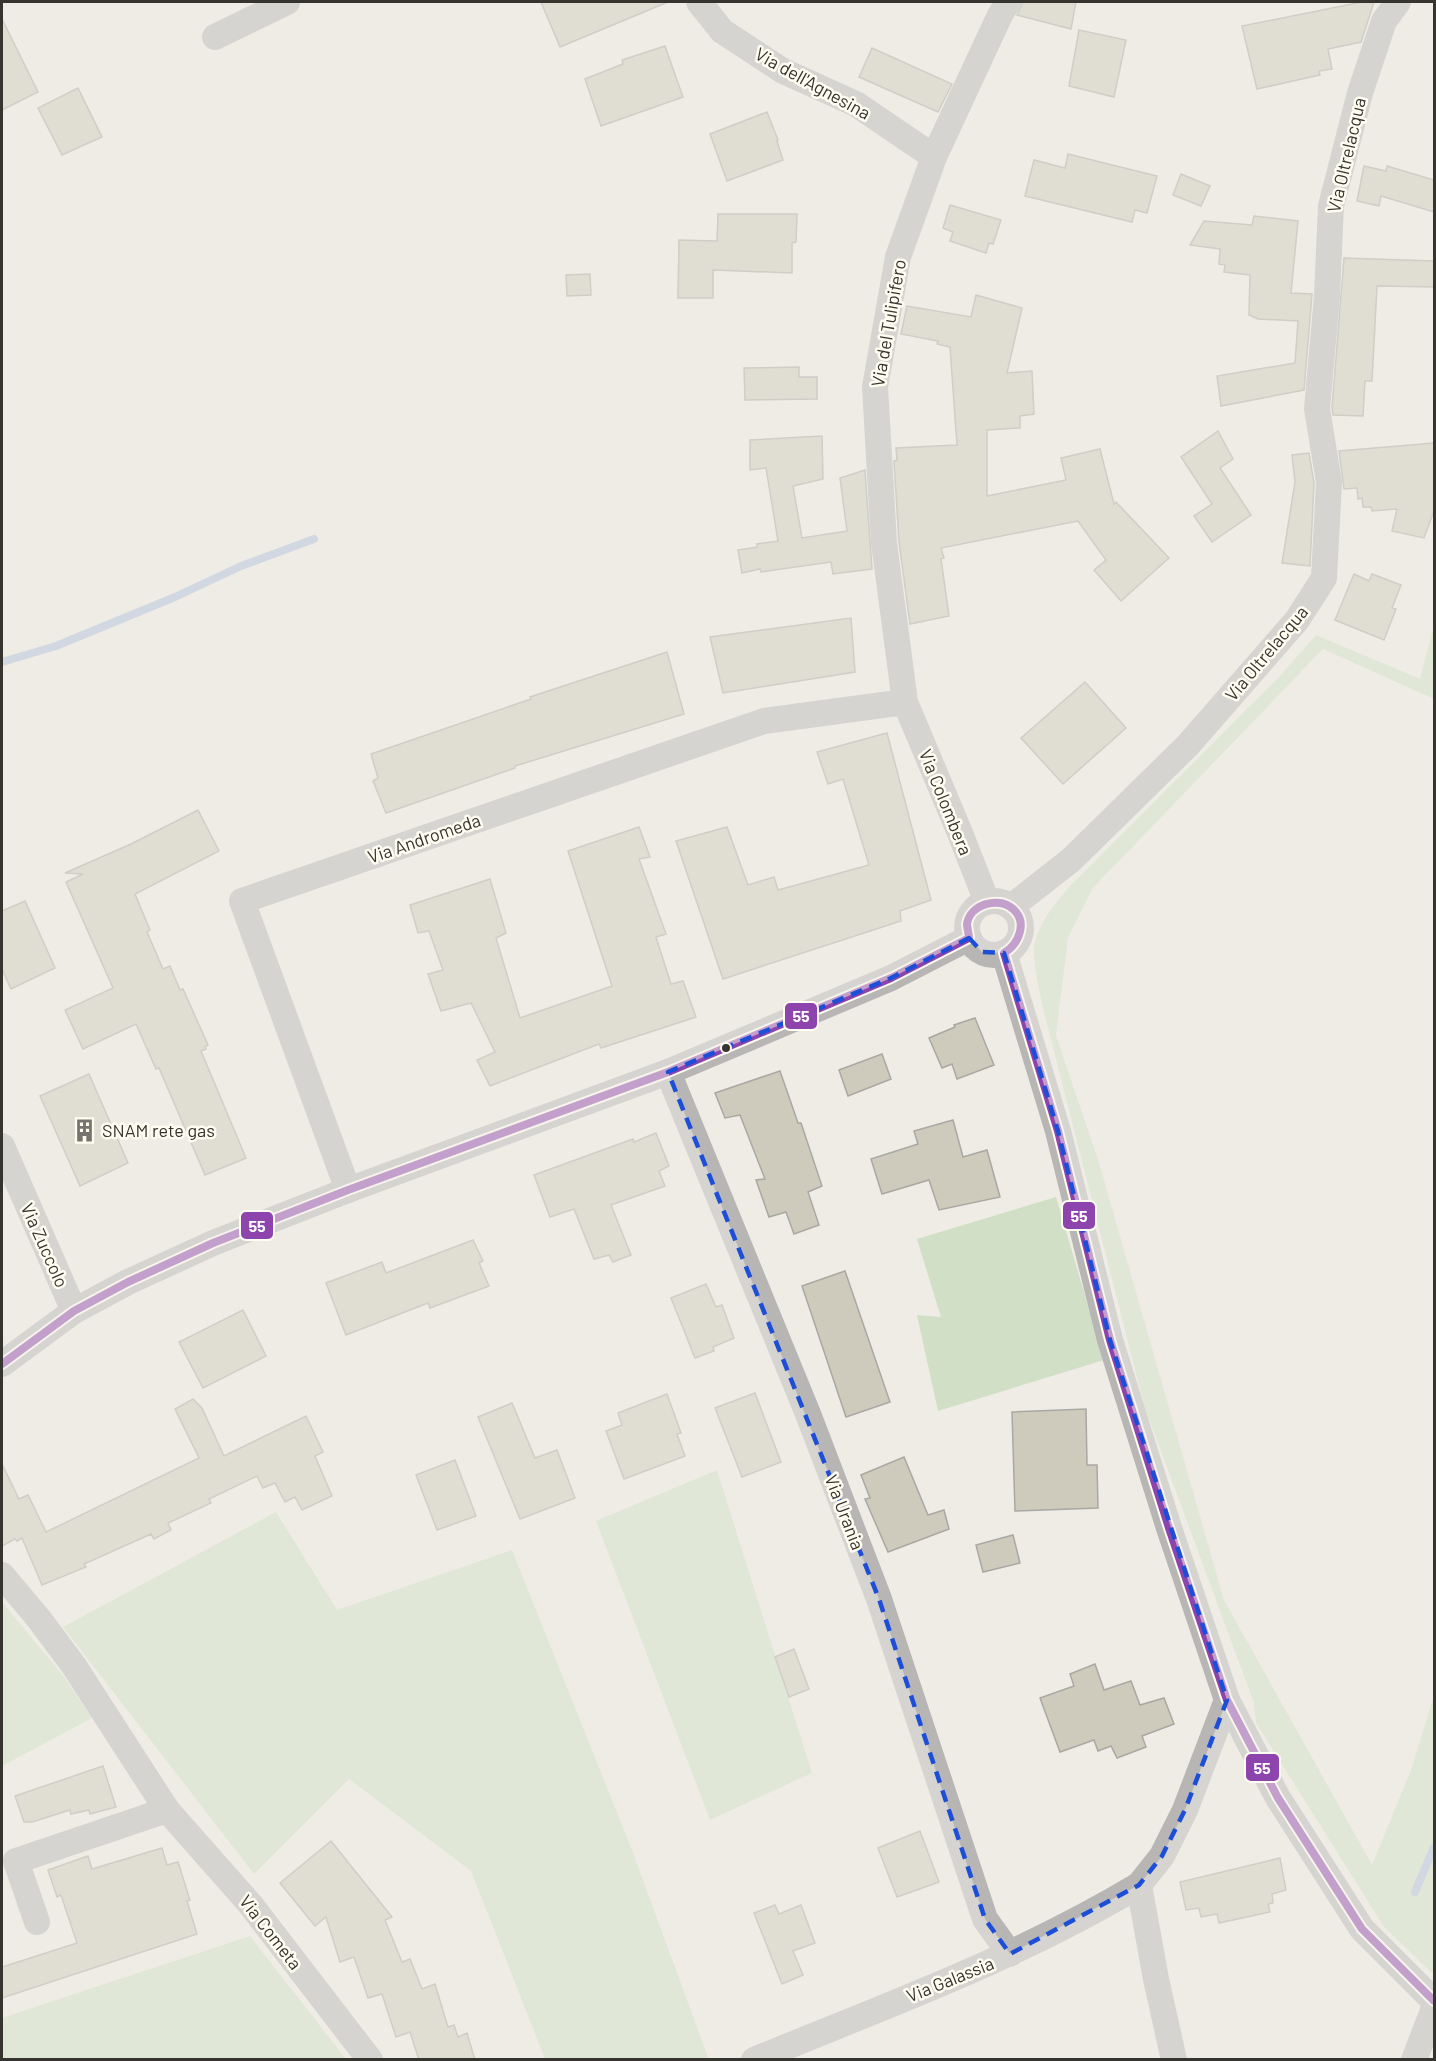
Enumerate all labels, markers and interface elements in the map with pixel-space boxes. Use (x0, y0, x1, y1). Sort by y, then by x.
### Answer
street label: Via dell'Agnesina (752, 42, 874, 124)
street label: Via Oltrelacqua (1322, 95, 1370, 215)
street label: Via del Tulipifero (866, 258, 910, 388)
street label: Via Oltrelacqua (1220, 601, 1312, 705)
street label: Via Colombera (915, 746, 977, 858)
street label: Via Andromeda (365, 808, 483, 868)
line badge: 55 (784, 1002, 818, 1030)
text: 55 (792, 1006, 810, 1025)
unlabelled marker (720, 1042, 732, 1054)
building icon: SNAM rete gas (71, 1117, 97, 1143)
place label: SNAM rete gas (102, 1119, 215, 1141)
street label: Via Zuccolo (17, 1199, 73, 1291)
line badge: 55 (1062, 1201, 1096, 1230)
text: 55 (1070, 1206, 1088, 1225)
line badge: 55 (240, 1211, 274, 1240)
text: 55 (248, 1216, 266, 1235)
street label: Via Urania (821, 1471, 869, 1553)
line badge: 55 (1245, 1753, 1280, 1782)
text: 55 (1253, 1758, 1271, 1777)
street label: Via Cometa (235, 1890, 307, 1974)
street label: Via Galassia (903, 1952, 997, 2006)

